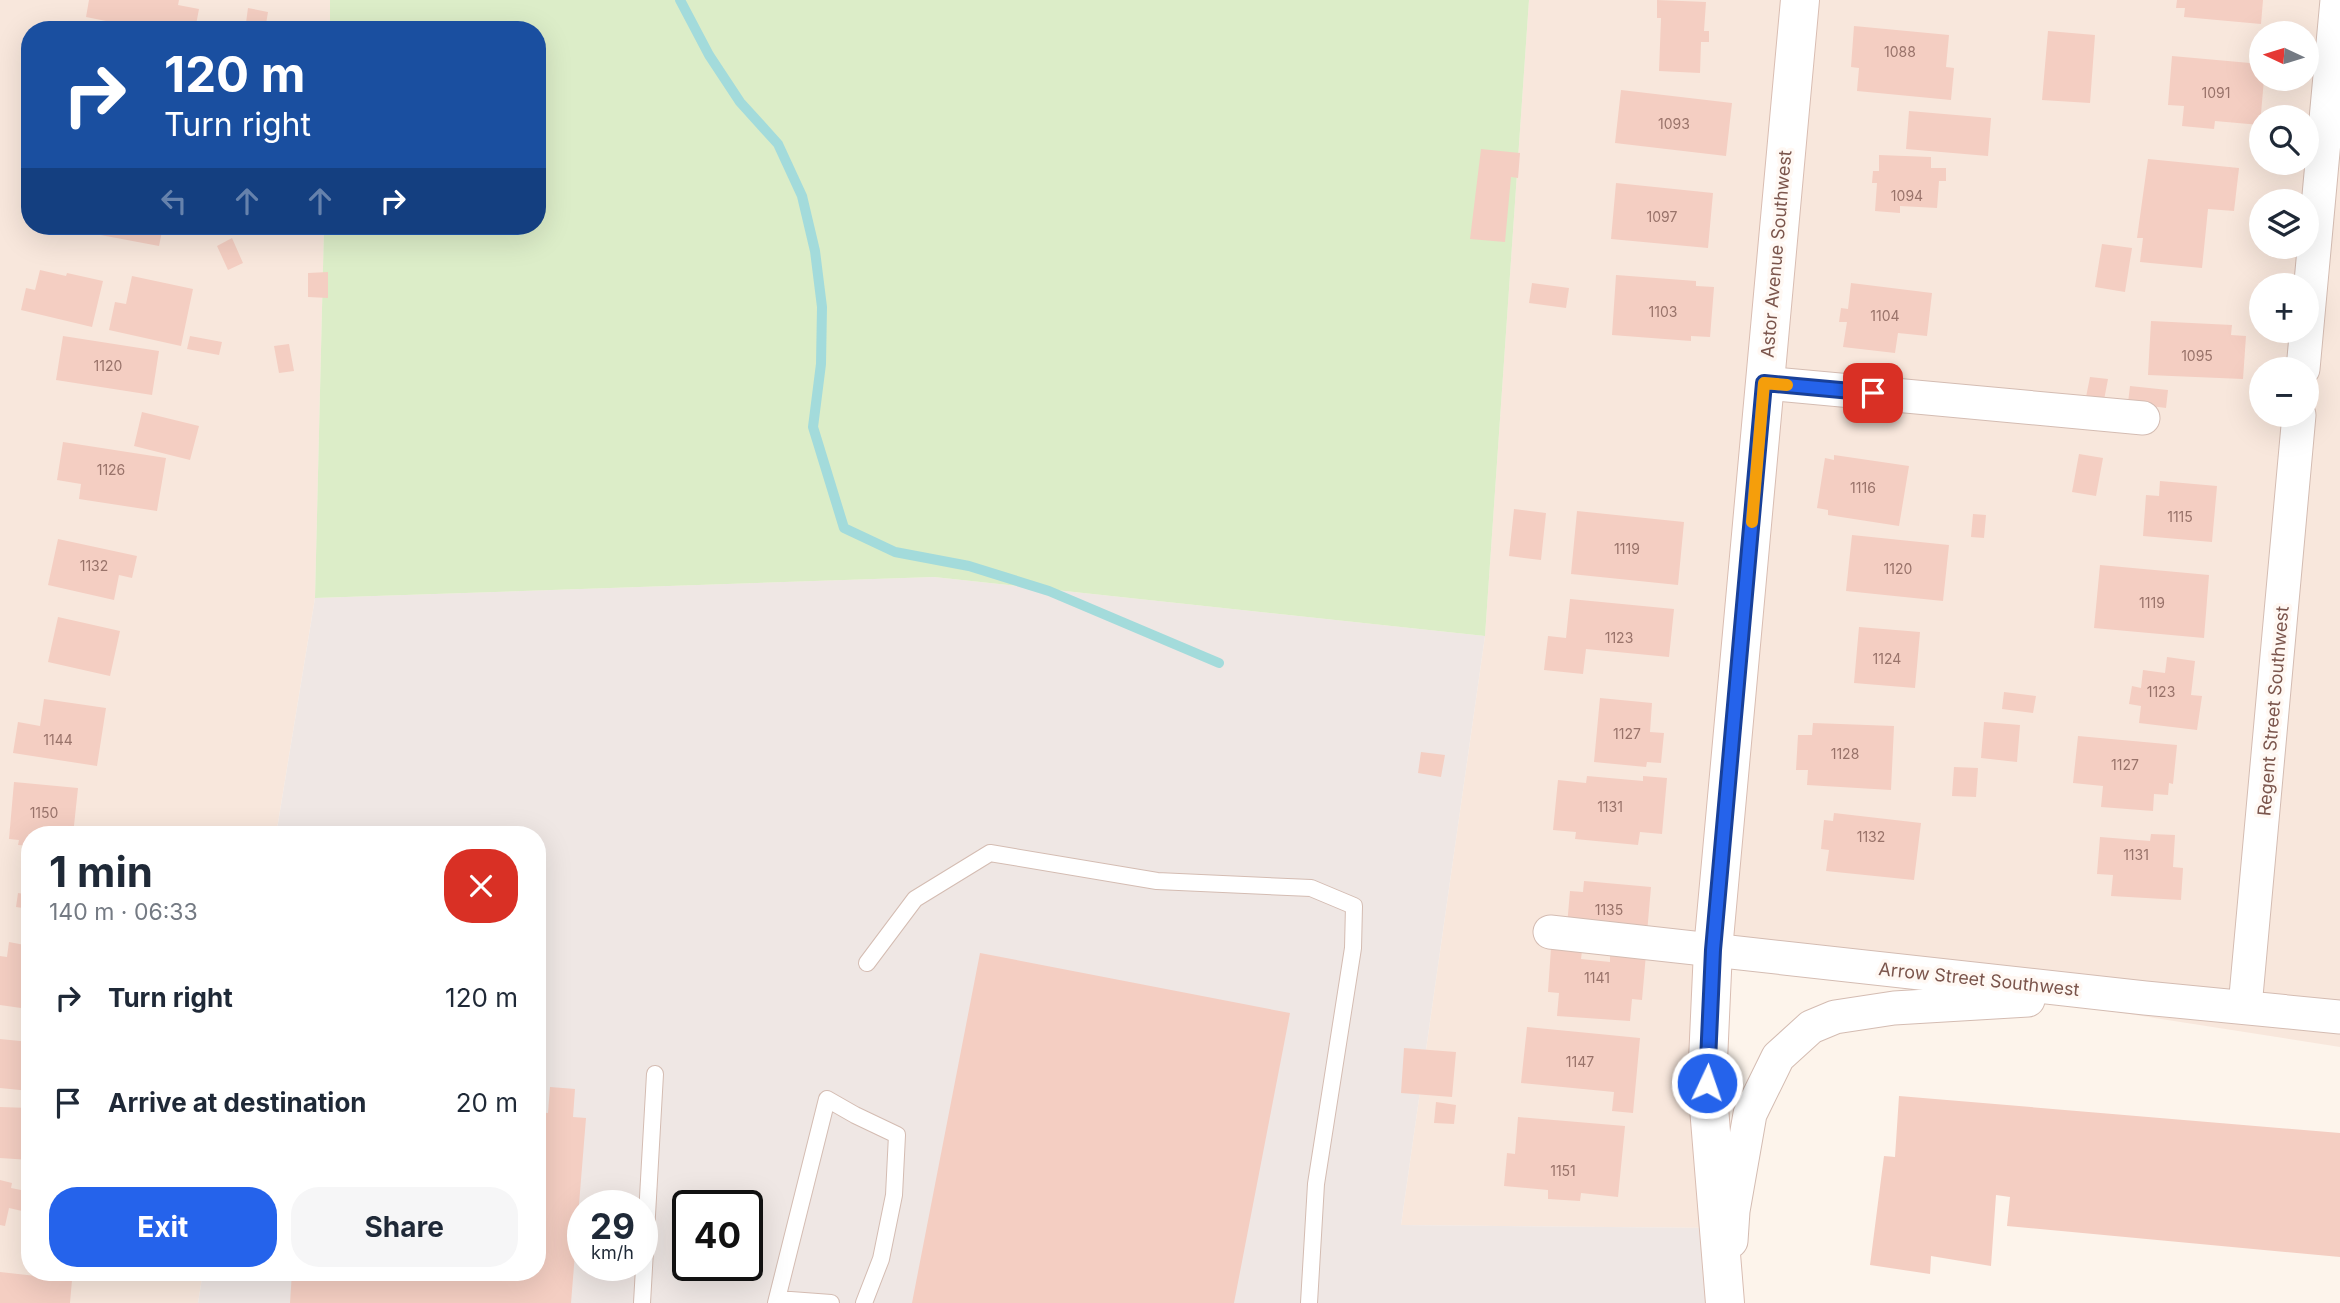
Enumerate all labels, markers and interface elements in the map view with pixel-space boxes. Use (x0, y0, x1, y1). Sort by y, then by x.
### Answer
north arrow (2249, 21, 2319, 91)
map controls (2249, 21, 2319, 427)
house number: 1088 (1884, 43, 1916, 60)
text: 120 m (164, 45, 305, 104)
icon: right (49, 49, 140, 140)
house number: 1091 (2202, 84, 2230, 101)
text: Turn right (164, 105, 311, 144)
button: search (2249, 105, 2319, 175)
house number: 1093 (1658, 115, 1690, 132)
street label: Astor Avenue Southwest (1756, 149, 1796, 359)
icon: left (155, 182, 193, 220)
icon: ahead (228, 182, 266, 220)
icon: ahead (301, 182, 339, 220)
icon: right (374, 182, 412, 220)
house number: 1094 (1891, 187, 1923, 204)
button: layers (2249, 189, 2319, 259)
house number: 1097 (1647, 208, 1678, 225)
button: + (2249, 273, 2319, 343)
house number: 1103 (1649, 303, 1677, 320)
house number: 1104 (1870, 307, 1900, 324)
house number: 1095 (2181, 347, 2213, 364)
house number: 1120 (94, 357, 122, 374)
button: − (2249, 357, 2319, 427)
pin (1843, 363, 1903, 423)
icon: arrive (1854, 374, 1892, 412)
house number: 1126 (97, 461, 125, 478)
house number: 1116 (1850, 479, 1876, 496)
house number: 1115 (2167, 508, 2193, 525)
house number: 1119 (1614, 540, 1640, 557)
house number: 1132 (80, 557, 108, 574)
house number: 1120 (1884, 560, 1912, 577)
house number: 1119 (2139, 594, 2165, 611)
street label: Regent Street Southwest (2253, 605, 2293, 817)
house number: 1123 (1605, 629, 1633, 646)
house number: 1124 (1873, 650, 1901, 667)
house number: 1123 (2147, 683, 2175, 700)
house number: 1127 (1613, 725, 1641, 742)
house number: 1144 (43, 731, 73, 748)
house number: 1128 (1831, 745, 1859, 762)
house number: 1127 (2111, 756, 2139, 773)
house number: 1131 (1597, 798, 1623, 815)
house number: 1150 (30, 804, 58, 821)
house number: 1132 (1857, 828, 1885, 845)
text: 1 min (49, 846, 153, 897)
house number: 1131 (2123, 846, 2149, 863)
button: close (444, 849, 518, 923)
text: 140 m · 06:33 (49, 898, 198, 926)
house number: 1135 (1595, 901, 1623, 918)
street label: Arrow Street Southwest (1878, 958, 2081, 1000)
house number: 1141 (1584, 969, 1610, 986)
icon: right (49, 979, 87, 1017)
text: Turn right (108, 982, 233, 1013)
text: 120 m (445, 982, 518, 1013)
position arrow (1670, 1046, 1744, 1120)
house number: 1147 (1566, 1053, 1594, 1070)
icon: arrive (49, 1084, 87, 1122)
text: Arrive at destination (108, 1087, 367, 1118)
text: 20 m (456, 1087, 518, 1118)
house number: 1151 (1550, 1162, 1576, 1179)
button: Exit (49, 1187, 277, 1267)
button: Share (291, 1187, 518, 1267)
speed limit sign: 40 (672, 1190, 763, 1281)
text: 29 (590, 1205, 635, 1247)
text: km/h (591, 1242, 634, 1263)

